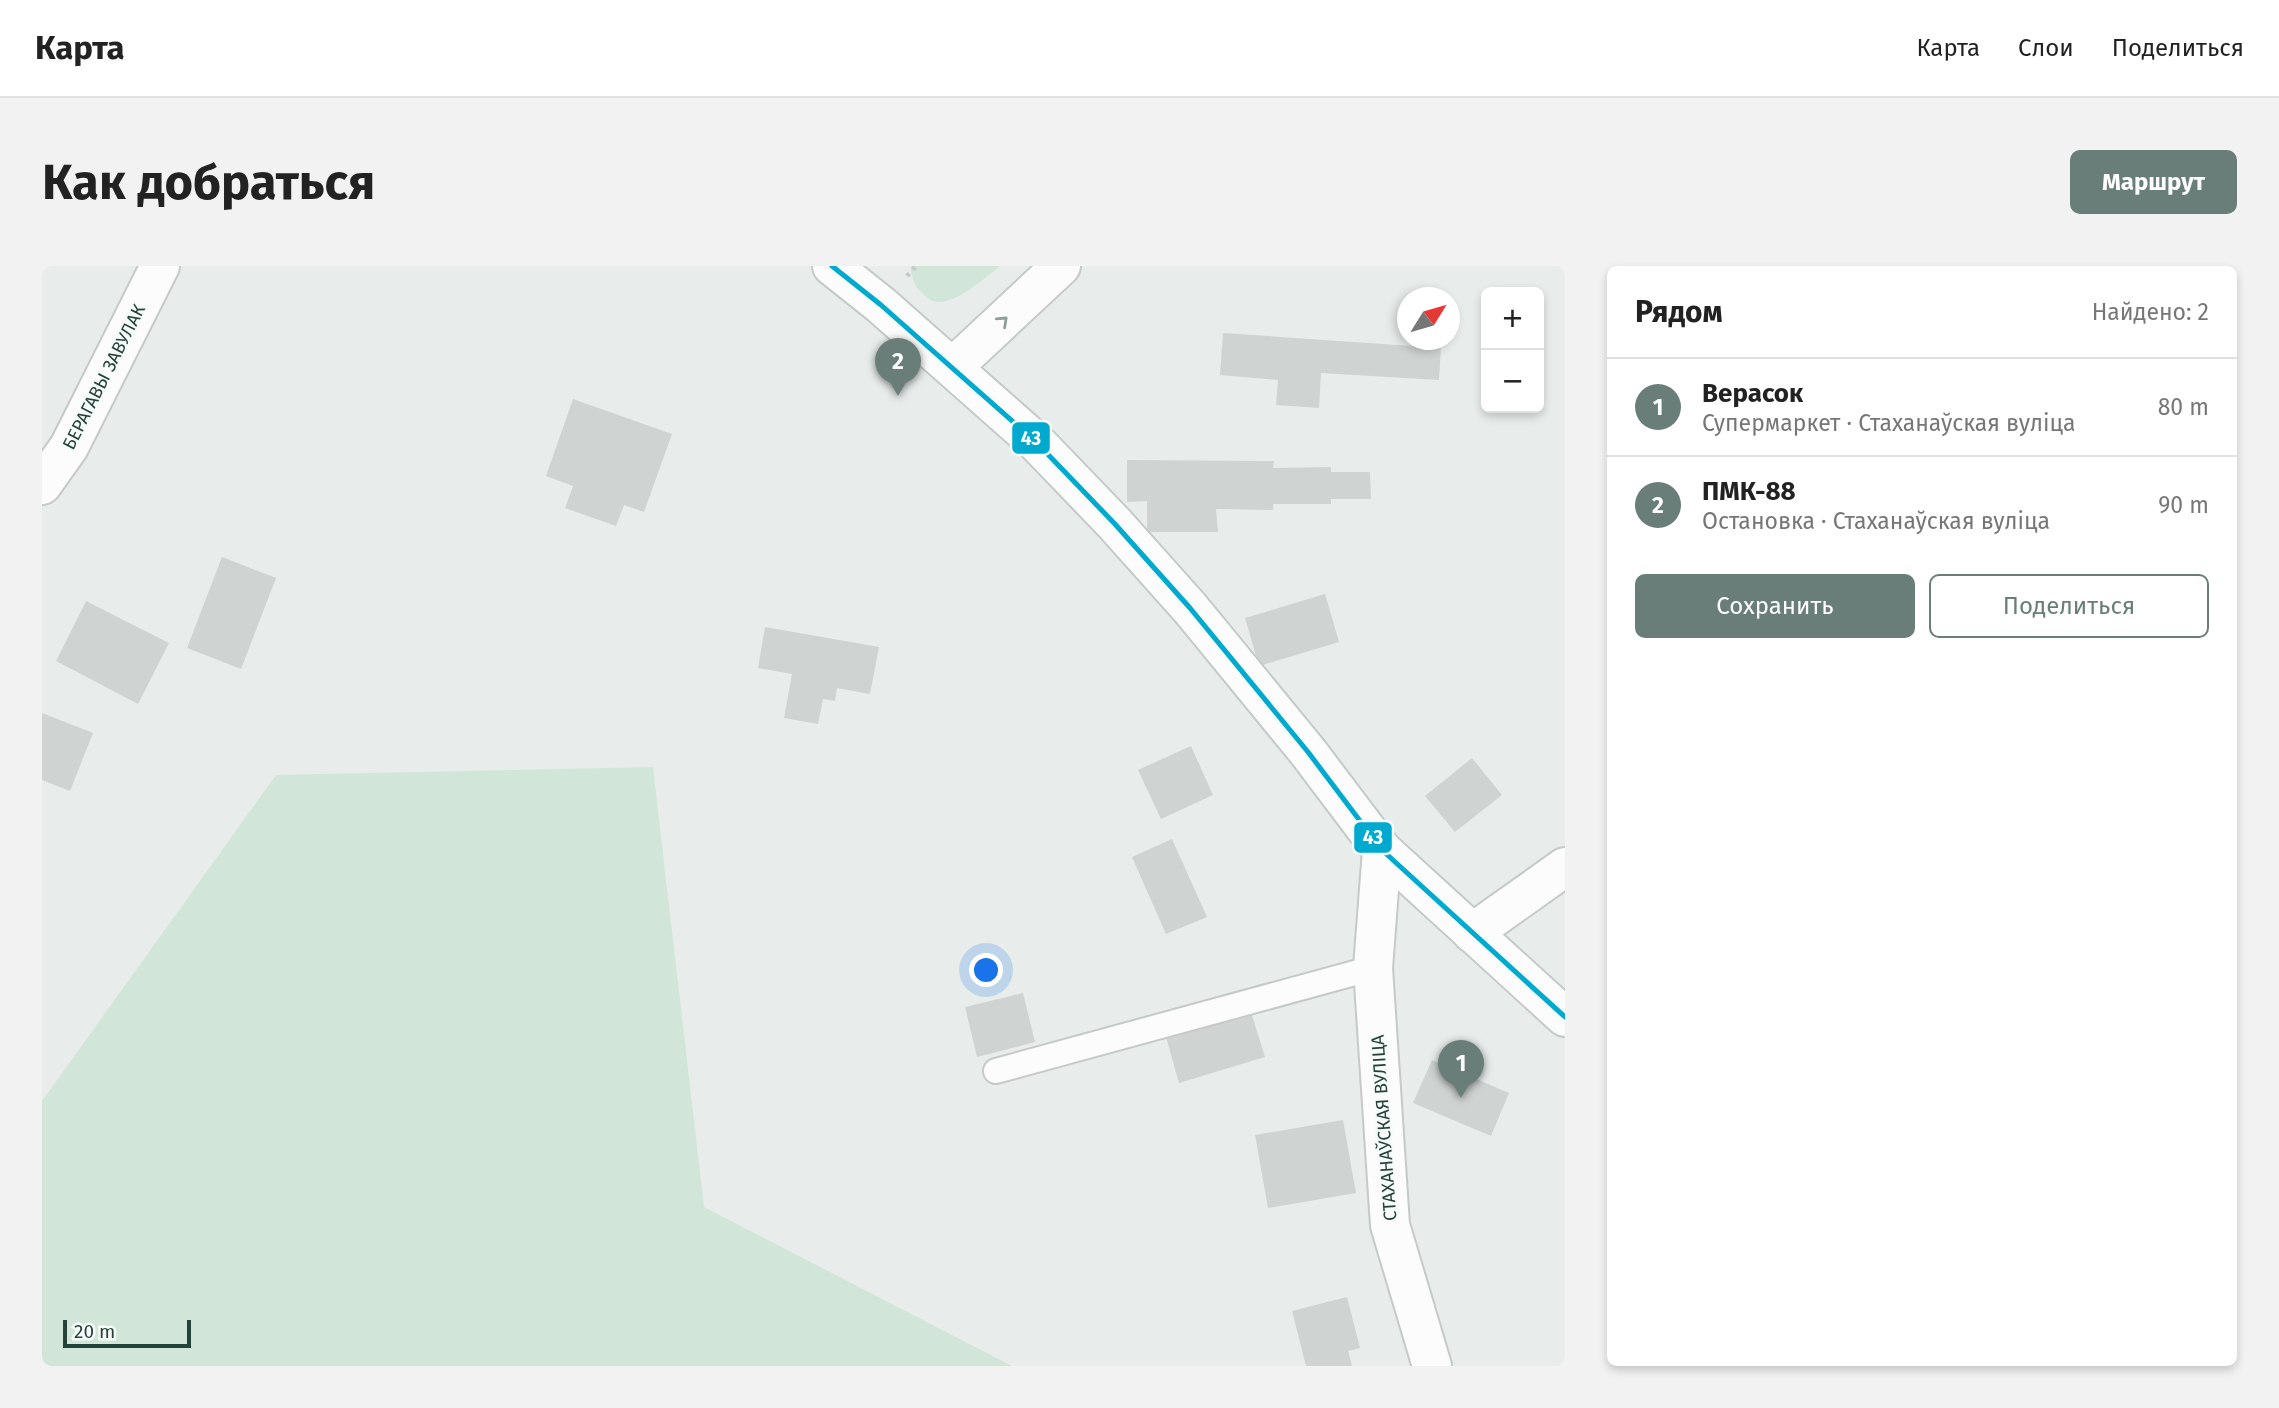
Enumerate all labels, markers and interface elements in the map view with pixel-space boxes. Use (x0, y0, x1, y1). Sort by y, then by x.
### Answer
text: Карта (35, 28, 125, 68)
text: Карта (1916, 34, 1980, 62)
text: Слои (2018, 34, 2074, 62)
text: Поделиться (2112, 34, 2244, 62)
button: Маршрут (2070, 150, 2237, 214)
text: Как добраться (42, 153, 375, 212)
north arrow (1397, 287, 1460, 350)
map controls (1481, 287, 1544, 413)
button: + (1481, 287, 1544, 350)
text: Рядом (1635, 294, 1723, 330)
text: Найдено: 2 (2092, 298, 2209, 326)
street label: БЕРАГАВЫ ЗАВУЛАК (58, 300, 150, 453)
one-way arrow (995, 316, 1008, 329)
pin: 2 (875, 338, 921, 396)
button: − (1481, 350, 1544, 413)
text: Верасок (1702, 378, 1803, 409)
text: 1 (1653, 393, 1663, 421)
text: 80 m (2158, 393, 2209, 421)
text: Супермаркет · Стаханаўская вуліца (1702, 409, 2076, 437)
line badge: 43 (1011, 421, 1051, 455)
text: 43 (1021, 427, 1041, 450)
text: ПМК-88 (1702, 476, 1796, 507)
text: 2 (1652, 491, 1664, 519)
text: 90 m (2158, 491, 2209, 519)
text: Остановка · Стаханаўская вуліца (1702, 507, 2050, 535)
button: Сохранить (1635, 574, 1915, 638)
button: Поделиться (1929, 574, 2209, 638)
line badge: 43 (1353, 821, 1393, 854)
text: 43 (1363, 826, 1383, 849)
your location (969, 953, 1003, 987)
street label: СТАХАНАЎСКАЯ ВУЛІЦА (1365, 1034, 1401, 1222)
pin: 1 (1438, 1040, 1484, 1098)
scale bar (63, 1317, 191, 1349)
text: 20 m (74, 1320, 115, 1343)

